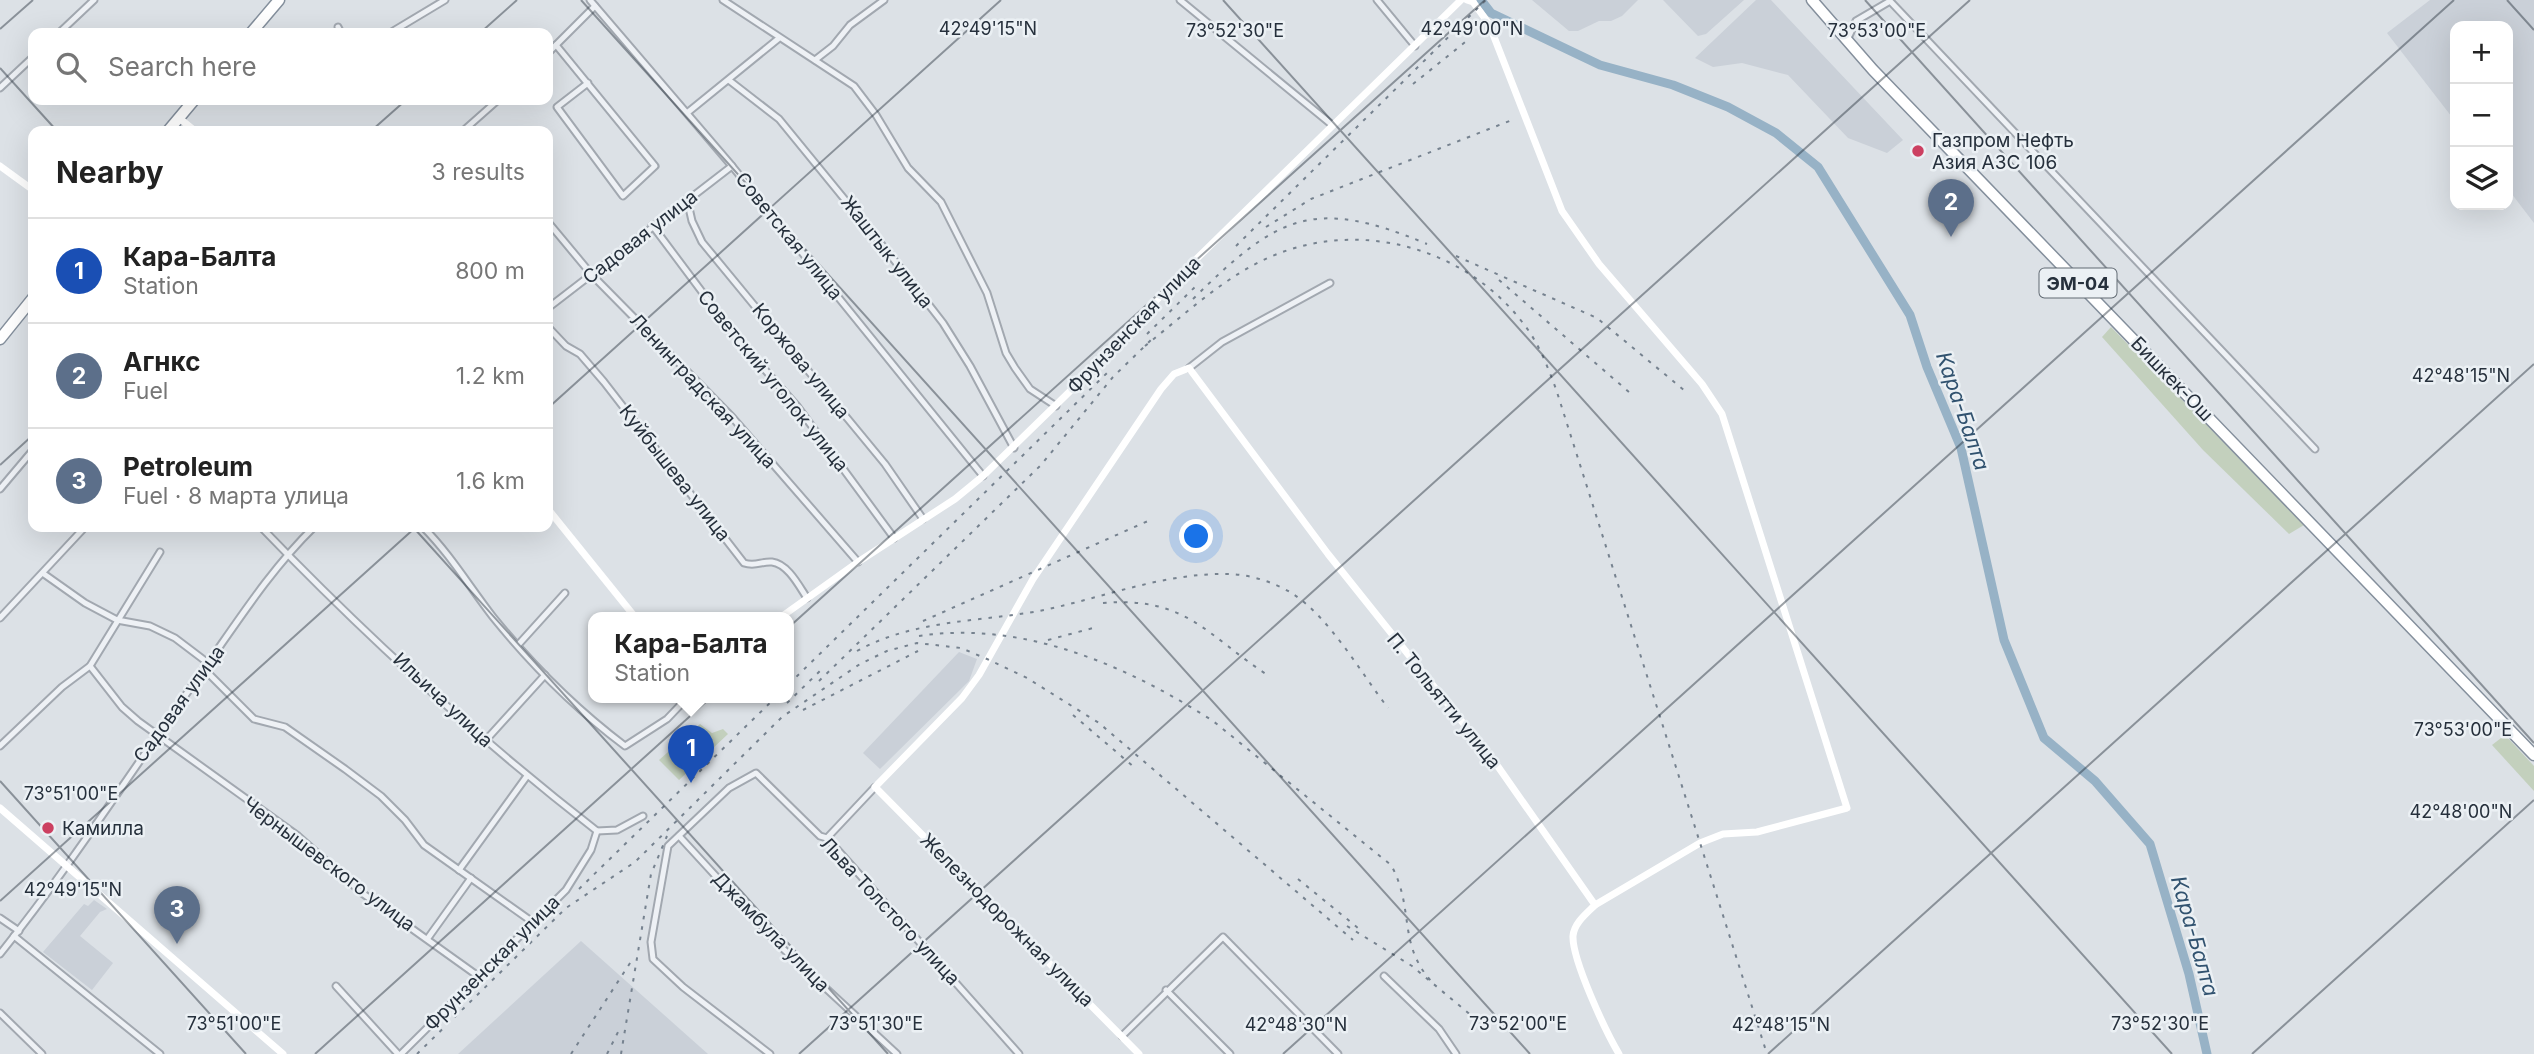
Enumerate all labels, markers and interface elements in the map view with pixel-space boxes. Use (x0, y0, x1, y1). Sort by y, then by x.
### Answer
text: 42°49'15"N (939, 18, 1037, 39)
text: 42°49'00"N (1421, 18, 1523, 39)
text: 73°52'30"E (1186, 20, 1284, 41)
text: 73°53'00"E (1828, 20, 1926, 41)
map controls (2450, 21, 2513, 210)
button: + (2450, 21, 2513, 84)
search box (28, 28, 553, 105)
icon: search (52, 48, 90, 86)
text: Search here (108, 51, 257, 82)
button: − (2450, 84, 2513, 147)
place label: Газпром Нефть Азия АЗС 106 (1932, 129, 2074, 174)
marker: Газпром Нефть Азия АЗС 106 (1910, 143, 1926, 159)
button: layers (2450, 147, 2513, 210)
text: Nearby (56, 154, 164, 190)
text: 3 results (432, 158, 525, 186)
street label: Советская улица (731, 168, 847, 304)
pin: 2 (1928, 179, 1974, 237)
street label: Садовая улица (578, 185, 702, 289)
street label: Жаштык улица (836, 191, 938, 313)
text: Кара-Балта (123, 241, 276, 272)
street label: Фрунзенская улица (1062, 251, 1206, 399)
text: 1 (74, 257, 84, 285)
text: 800 m (455, 257, 525, 285)
road number: ЭМ-04 (2039, 268, 2116, 298)
text: Station (123, 272, 199, 300)
street label: Советский уголок улица (693, 286, 853, 476)
street label: Коржова улица (747, 299, 855, 423)
street label: Ленинградская улица (625, 309, 781, 473)
street label: Бишкек-Ош (2126, 332, 2218, 426)
text: Агнкс (123, 346, 200, 377)
water label: Кара-Балта (1931, 348, 1995, 474)
text: 2 (72, 362, 86, 390)
text: 1.2 km (456, 362, 525, 390)
text: 42°48'15"N (2412, 365, 2510, 386)
text: Fuel (123, 377, 168, 405)
street label: Куйбышева улица (615, 400, 735, 546)
text: Petroleum (123, 451, 253, 482)
text: 3 (72, 467, 86, 495)
text: 1.6 km (456, 467, 525, 495)
text: Fuel · 8 марта улица (123, 482, 349, 510)
your location (1179, 519, 1213, 553)
popup (588, 612, 794, 703)
text: Кара-Балта (614, 628, 768, 659)
street label: П. Тольятти улица (1382, 628, 1506, 774)
street label: Садовая улица (129, 641, 229, 767)
street label: Ильича улица (388, 648, 498, 752)
text: Station (614, 659, 690, 687)
text: 73°53'00"E (2414, 719, 2512, 740)
pin: 1 (668, 725, 714, 783)
text: 73°51'00"E (24, 783, 118, 804)
street label: Чернышевского улица (238, 792, 420, 936)
text: 42°48'00"N (2410, 801, 2512, 822)
place label: Камилла (62, 817, 144, 840)
marker: Камилла (40, 820, 56, 836)
street label: Железнодорожная улица (915, 828, 1099, 1012)
street label: Льва Толстого улица (815, 832, 965, 990)
street label: Джамбула улица (708, 867, 834, 997)
water label: Кара-Балта (2166, 873, 2224, 999)
text: 42°49'15"N (24, 879, 122, 900)
pin: 3 (154, 886, 200, 944)
street label: Фрунзенская улица (419, 890, 565, 1036)
text: 73°51'00"E (187, 1013, 281, 1034)
text: 73°51'30"E (829, 1013, 923, 1034)
text: 73°52'00"E (1469, 1013, 1567, 1034)
text: 73°52'30"E (2111, 1013, 2209, 1034)
text: 42°48'30"N (1245, 1014, 1347, 1035)
text: 42°48'15"N (1732, 1014, 1830, 1035)

